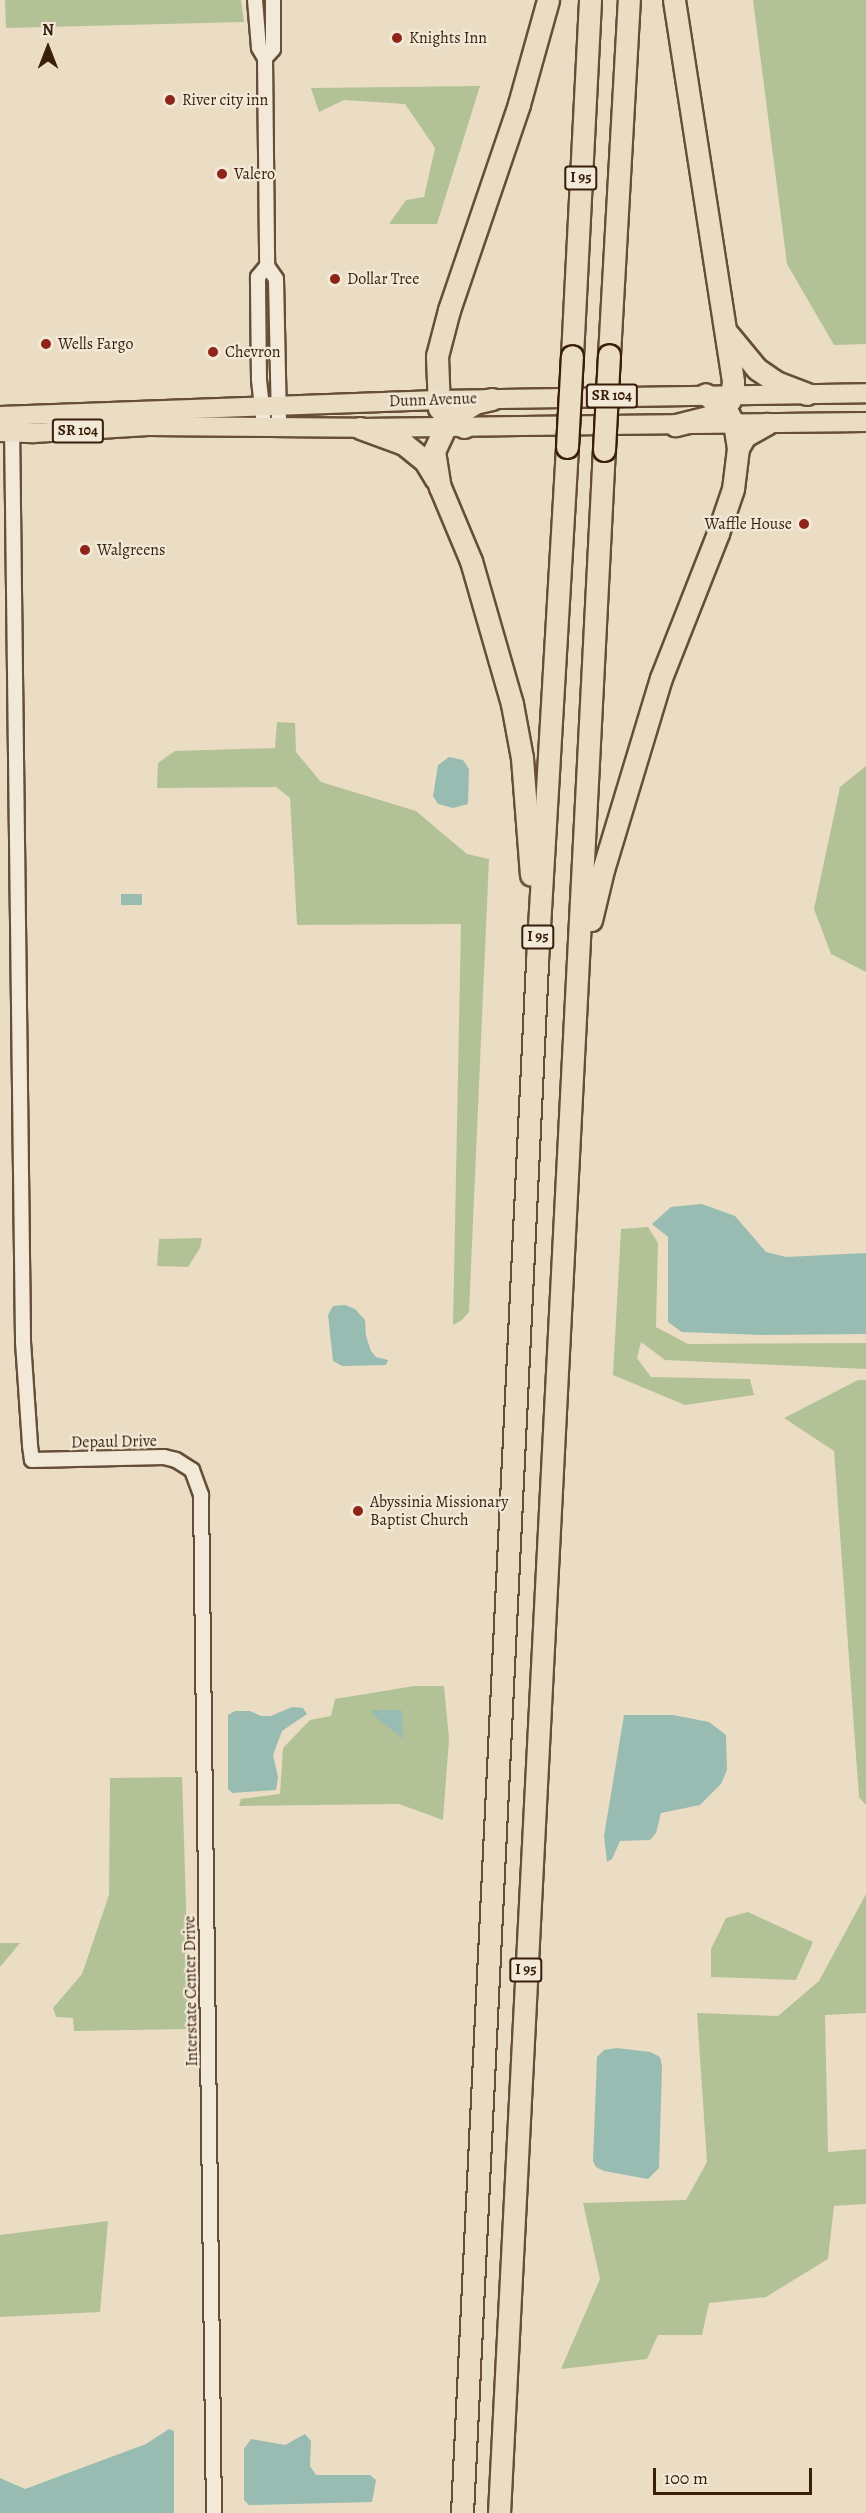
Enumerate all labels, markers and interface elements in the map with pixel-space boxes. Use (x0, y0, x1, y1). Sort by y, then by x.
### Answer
north arrow (18, 18, 78, 78)
text: N (42, 19, 54, 41)
place label: Knights Inn (409, 28, 487, 48)
marker: Knights Inn (390, 31, 404, 45)
place label: River city inn (182, 90, 268, 110)
marker: River city inn (163, 93, 177, 107)
place label: Valero (234, 164, 275, 184)
road number: I 95 (563, 166, 599, 190)
marker: Valero (215, 167, 229, 181)
place label: Dollar Tree (347, 269, 419, 289)
marker: Dollar Tree (328, 272, 342, 286)
place label: Wells Fargo (58, 334, 133, 354)
marker: Wells Fargo (39, 337, 53, 351)
place label: Chevron (225, 342, 281, 362)
marker: Chevron (206, 345, 220, 359)
road number: SR 104 (585, 384, 639, 408)
street label: Dunn Avenue (389, 389, 477, 411)
road number: SR 104 (51, 419, 105, 443)
place label: Waffle House (705, 514, 792, 534)
marker: Waffle House (797, 517, 811, 531)
place label: Walgreens (97, 540, 166, 560)
marker: Walgreens (78, 543, 92, 557)
road number: I 95 (520, 925, 556, 949)
street label: Depaul Drive (71, 1432, 157, 1452)
place label: Abyssinia Missionary Baptist Church (370, 1492, 508, 1530)
marker: Abyssinia Missionary Baptist Church (351, 1504, 365, 1518)
street label: Interstate Center Drive (180, 1915, 202, 2067)
road number: I 95 (508, 1958, 544, 1982)
scale bar (656, 2456, 815, 2494)
text: 100 m (664, 2466, 708, 2490)

